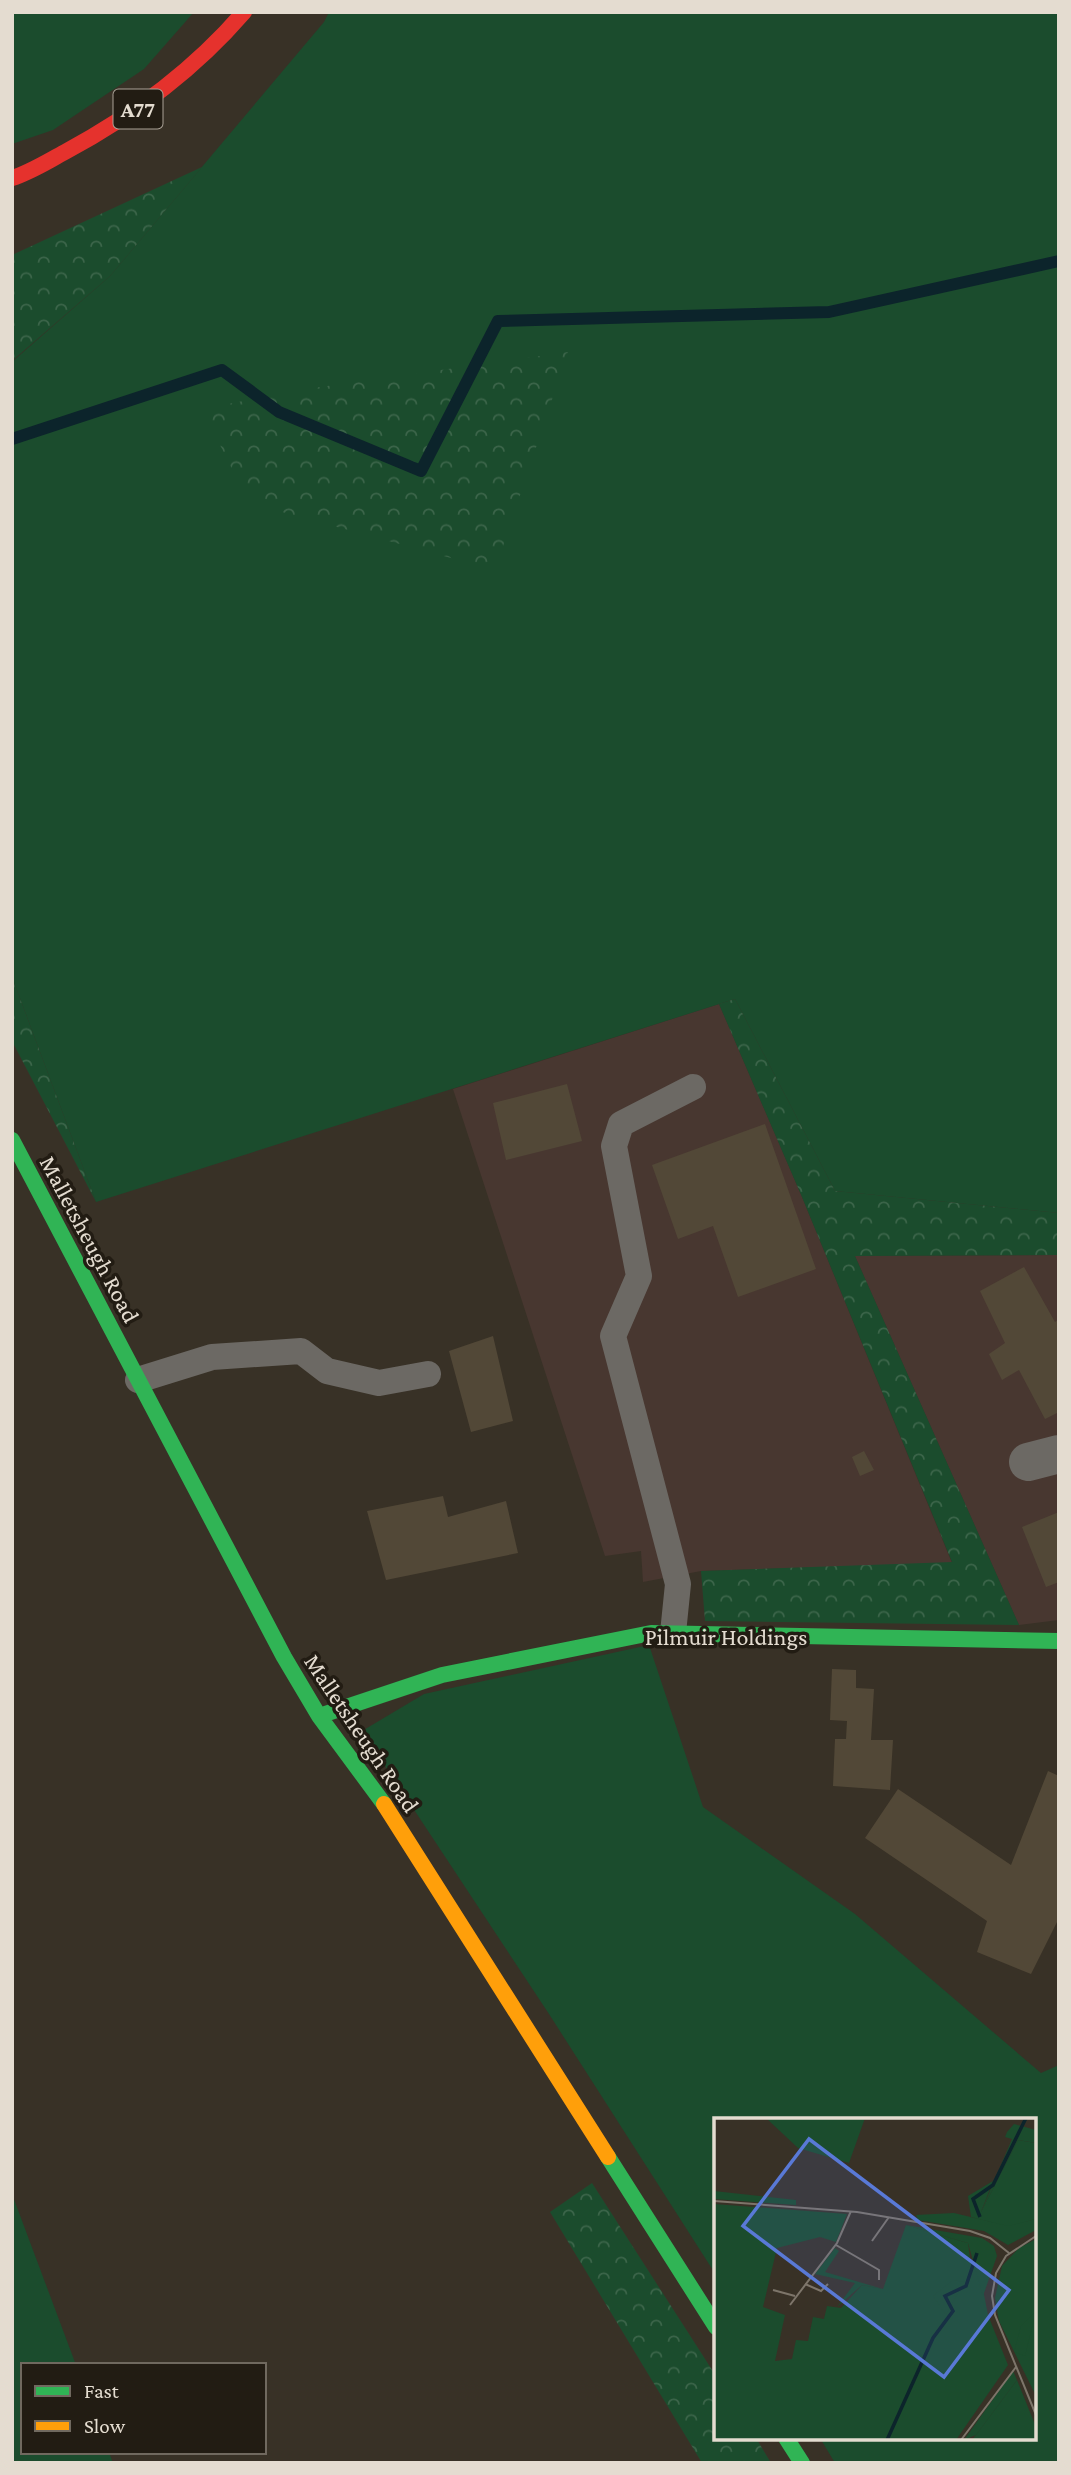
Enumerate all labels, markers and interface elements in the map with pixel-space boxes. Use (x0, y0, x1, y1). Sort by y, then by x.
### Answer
road number: A77 (114, 90, 162, 128)
street label: Malletsheugh Road (35, 1151, 146, 1327)
street label: Pilmuir Holdings (645, 1623, 807, 1650)
street label: Malletsheugh Road (299, 1649, 425, 1818)
inset map (714, 2118, 1036, 2440)
legend (21, 2363, 266, 2454)
text: Fast (84, 2379, 120, 2403)
text: Slow (84, 2414, 126, 2438)

